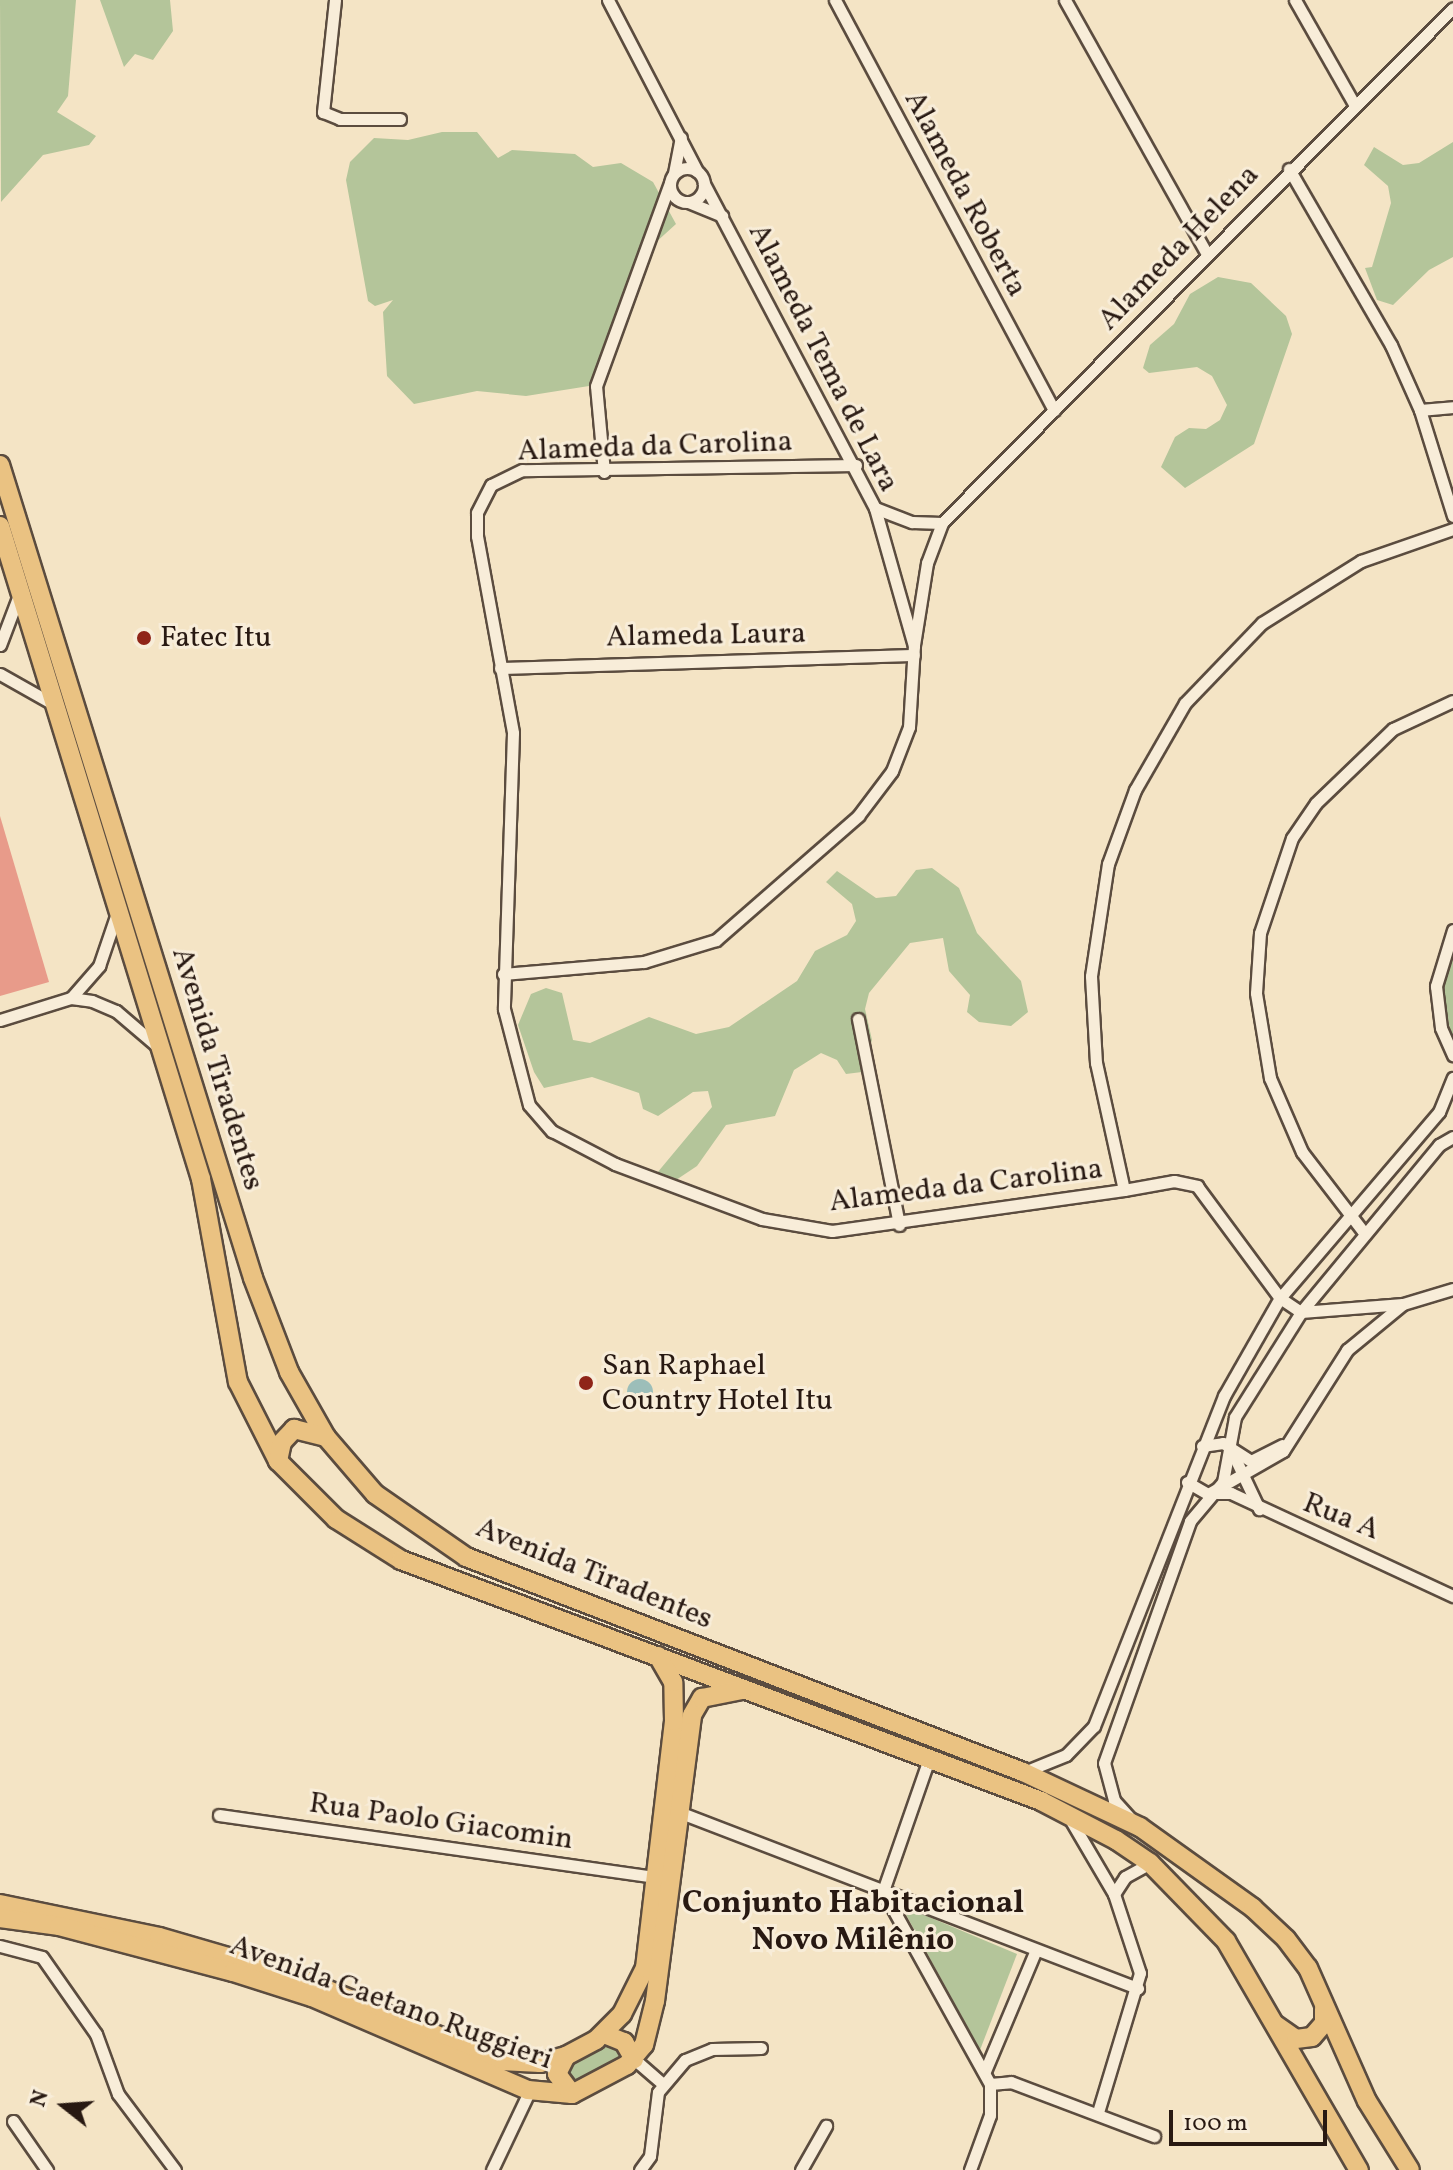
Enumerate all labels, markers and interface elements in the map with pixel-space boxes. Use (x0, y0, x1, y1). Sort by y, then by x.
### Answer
street label: Alameda Roberta (896, 85, 1034, 303)
street label: Alameda Helena (1091, 158, 1267, 338)
street label: Alameda Tema de Lara (739, 217, 907, 499)
street label: Alameda da Carolina (517, 424, 793, 470)
street label: Alameda Laura (606, 616, 806, 656)
place label: Fatec Itu (160, 620, 272, 656)
marker: Fatec Itu (135, 629, 153, 647)
street label: Avenida Tiradentes (163, 943, 271, 1195)
street label: Alameda da Carolina (827, 1151, 1105, 1221)
place label: San Raphael Country Hotel Itu (602, 1348, 834, 1418)
marker: San Raphael Country Hotel Itu (577, 1374, 595, 1392)
street label: Rua A (1297, 1485, 1385, 1549)
street label: Avenida Tiradentes (470, 1510, 718, 1638)
street label: Rua Paolo Giacomin (307, 1786, 575, 1858)
district label: Conjunto Habitacional Novo Milênio (682, 1886, 1024, 1961)
street label: Avenida Caetano Ruggieri (225, 1928, 557, 2078)
north arrow (24, 2066, 104, 2146)
text: N (23, 2087, 58, 2111)
scale bar (1173, 2094, 1331, 2144)
text: 100 m (1183, 2107, 1248, 2141)

